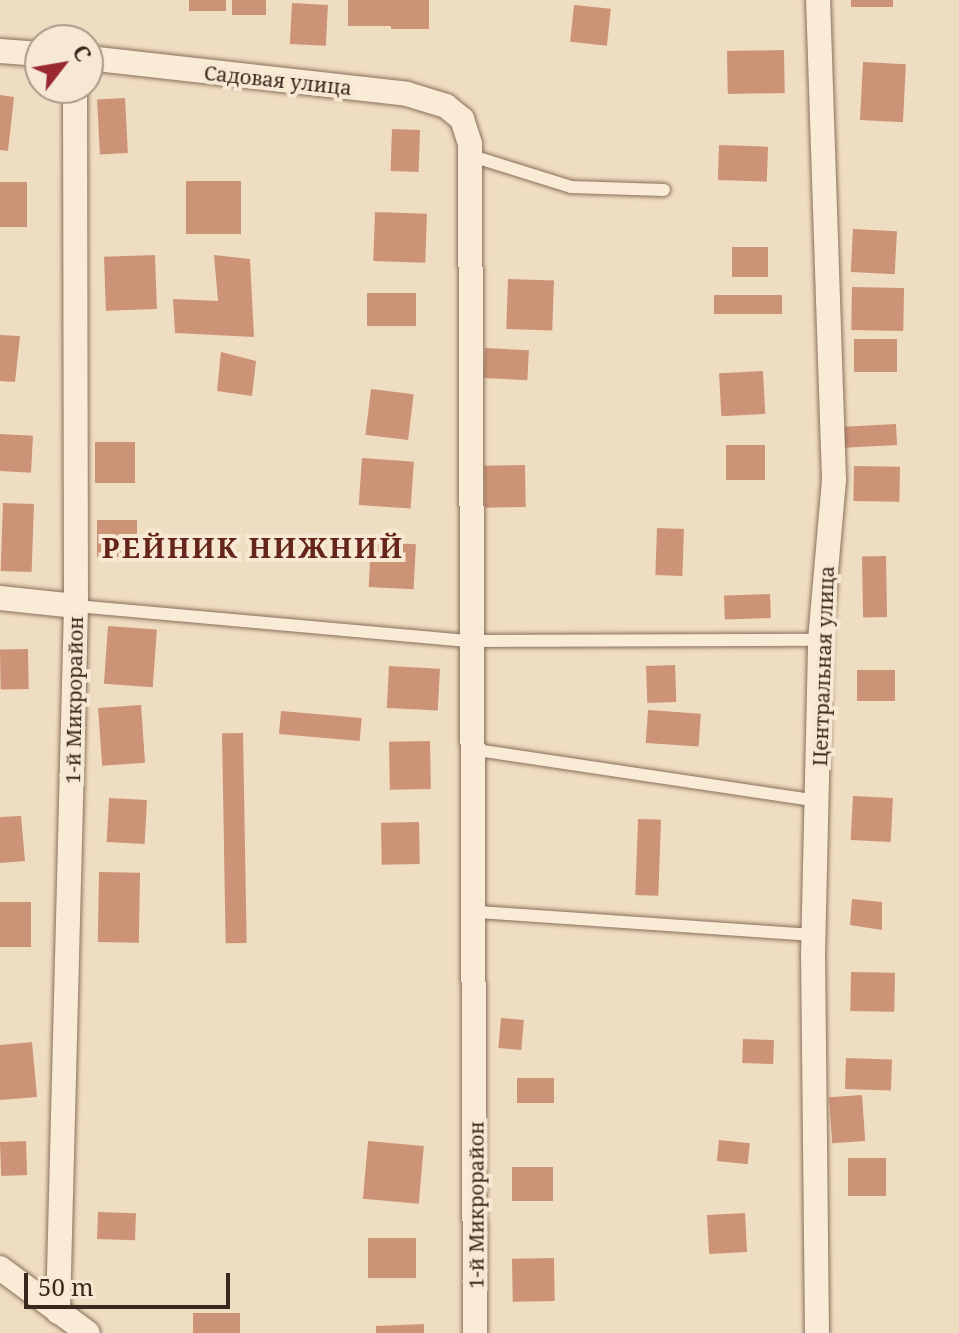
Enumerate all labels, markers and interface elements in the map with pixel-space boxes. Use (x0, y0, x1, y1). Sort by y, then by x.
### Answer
north arrow (24, 24, 104, 104)
text: С (66, 39, 99, 67)
street label: Садовая улица (203, 60, 353, 100)
district label: РЕЙНИК НИЖНИЙ (102, 530, 404, 564)
street label: Центральная улица (808, 565, 838, 767)
street label: 1-й Микрорайон (61, 616, 87, 784)
street label: 1-й Микрорайон (464, 1121, 488, 1289)
scale bar (28, 1257, 234, 1307)
text: 50 m (38, 1270, 94, 1303)

